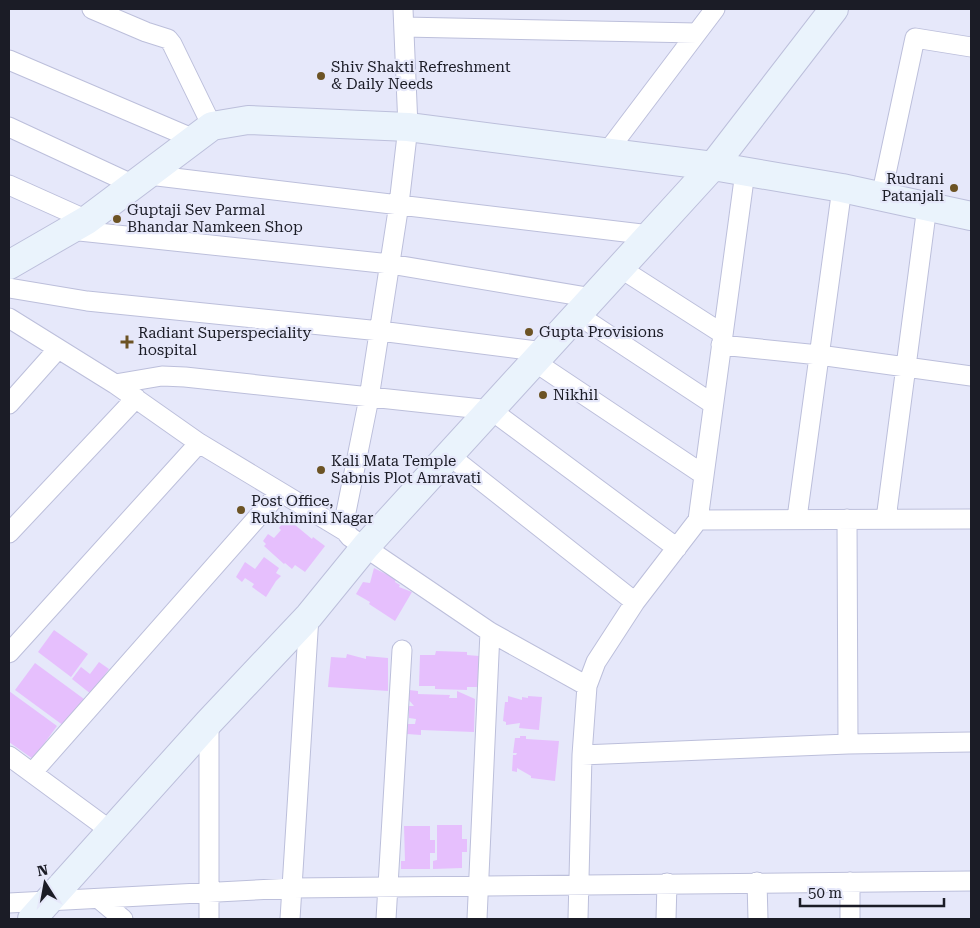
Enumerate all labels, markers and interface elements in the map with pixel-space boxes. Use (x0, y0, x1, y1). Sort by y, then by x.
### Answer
place label: Shiv Shakti Refreshment & Daily Needs (331, 58, 511, 93)
marker: Shiv Shakti Refreshment & Daily Needs (315, 70, 327, 82)
place label: Rudrani Patanjali (882, 170, 944, 205)
marker: Rudrani Patanjali (948, 182, 960, 194)
place label: Guptaji Sev Parmal Bhandar Namkeen Shop (127, 201, 303, 236)
marker: Guptaji Sev Parmal Bhandar Namkeen Shop (111, 213, 123, 225)
place label: Gupta Provisions (539, 323, 664, 341)
place label: Radiant Superspeciality hospital (138, 324, 311, 359)
marker: Gupta Provisions (523, 326, 535, 338)
marker: Radiant Superspeciality hospital (120, 335, 134, 349)
place label: Nikhil (553, 386, 598, 404)
marker: Nikhil (537, 389, 549, 401)
place label: Kali Mata Temple Sabnis Plot Amravati (331, 452, 481, 487)
marker: Kali Mata Temple Sabnis Plot Amravati (315, 464, 327, 476)
place label: Post Office, Rukhimini Nagar (251, 492, 373, 527)
marker: Post Office, Rukhimini Nagar (235, 504, 247, 516)
north arrow (20, 858, 70, 908)
text: N (36, 861, 50, 879)
scale bar (800, 876, 944, 908)
text: 50 m (808, 884, 843, 902)

